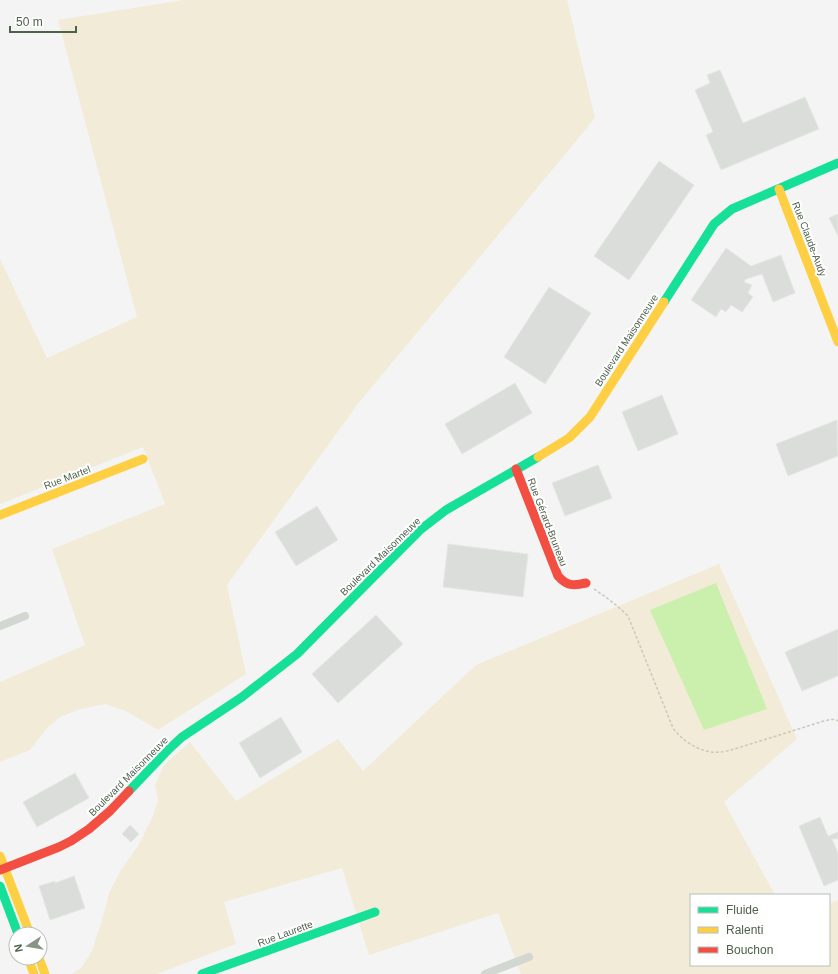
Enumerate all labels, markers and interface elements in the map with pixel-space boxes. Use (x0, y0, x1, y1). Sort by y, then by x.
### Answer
scale bar (10, 8, 76, 34)
text: 50 m (16, 15, 43, 29)
street label: Rue Claude-Audy (790, 200, 829, 278)
street label: Boulevard Maisonneuve (593, 292, 660, 388)
street label: Rue Martel (42, 464, 92, 491)
street label: Rue Gérard-Bruneau (526, 477, 569, 568)
street label: Boulevard Maisonneuve (338, 515, 423, 598)
street label: Boulevard Maisonneuve (87, 734, 170, 818)
legend (690, 894, 830, 966)
text: Fluide (726, 903, 759, 917)
street label: Rue Laurette (256, 918, 315, 949)
text: Ralenti (726, 923, 763, 937)
north arrow (8, 926, 48, 966)
text: N (12, 943, 25, 953)
text: Bouchon (726, 943, 773, 957)

